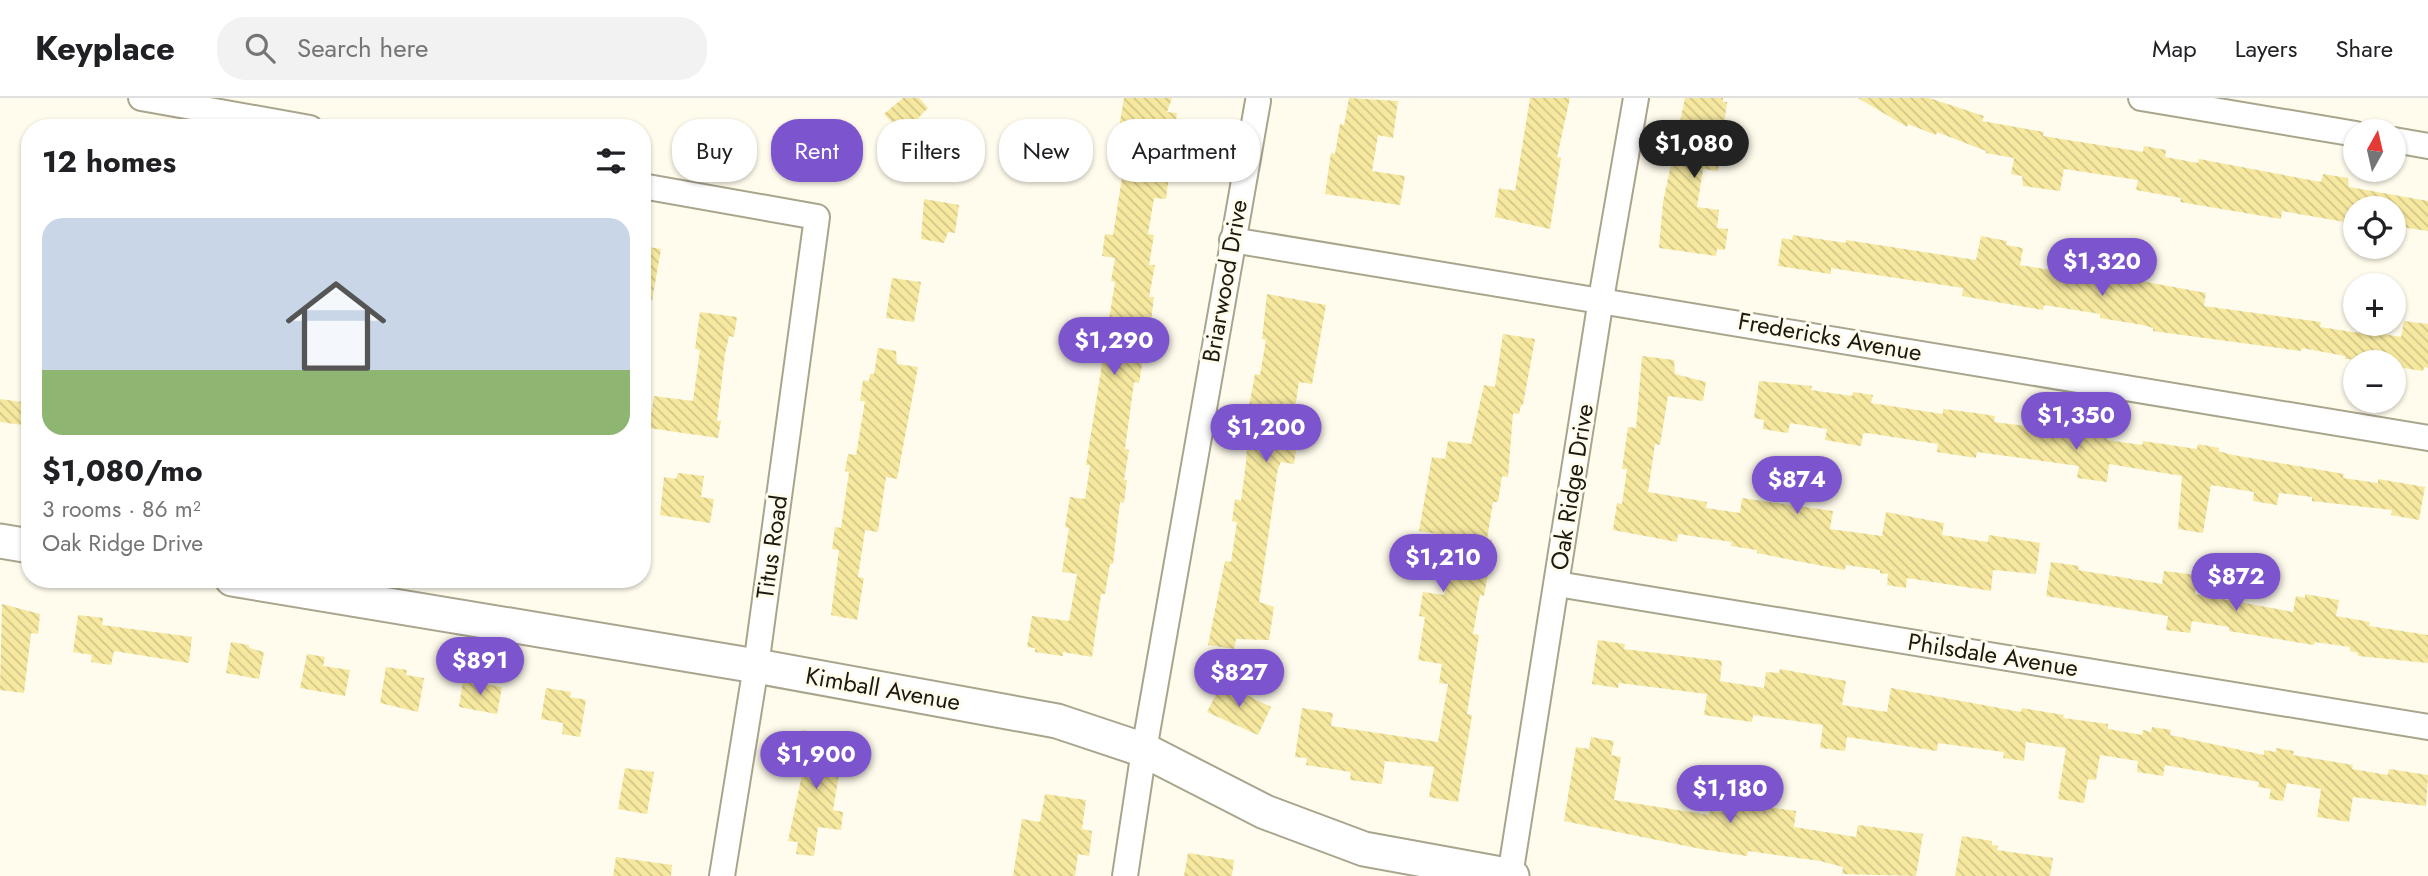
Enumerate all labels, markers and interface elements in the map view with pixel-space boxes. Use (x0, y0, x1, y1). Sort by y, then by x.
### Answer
search box (217, 17, 707, 80)
text: Keyplace (35, 25, 175, 72)
icon: search (241, 29, 279, 67)
text: Search here (297, 29, 428, 67)
text: Map (2152, 31, 2197, 66)
text: Layers (2235, 31, 2297, 66)
text: Share (2335, 31, 2393, 66)
chip: Buy (672, 119, 757, 182)
chip: Rent (771, 119, 863, 182)
chip: Filters (877, 119, 985, 182)
chip: New (999, 119, 1093, 182)
chip: Apartment (1107, 119, 1260, 182)
north arrow (2343, 119, 2406, 182)
map controls (2343, 119, 2406, 413)
pin: $1,080 (1637, 120, 1751, 180)
text: $1,080 (1655, 126, 1733, 160)
text: 12 homes (42, 140, 176, 183)
icon: filters (592, 142, 630, 180)
button: locate (2343, 196, 2406, 259)
street label: Briarwood Drive (1193, 197, 1256, 365)
pin: $1,320 (2045, 238, 2159, 298)
text: $1,320 (2063, 244, 2141, 278)
icon: home (273, 263, 399, 389)
button: + (2343, 273, 2406, 336)
street label: Fredericks Avenue (1735, 303, 1925, 370)
pin: $1,290 (1057, 317, 1171, 377)
text: $1,290 (1074, 323, 1154, 357)
button: − (2343, 350, 2406, 413)
pin: $1,350 (2019, 392, 2133, 452)
text: $1,350 (2037, 398, 2115, 432)
street label: Oak Ridge Drive (1541, 401, 1602, 573)
pin: $1,200 (1209, 404, 1323, 464)
text: $1,200 (1226, 410, 1306, 444)
text: $1,080/mo (42, 449, 203, 492)
pin: $874 (1756, 456, 1838, 516)
text: $874 (1768, 462, 1826, 496)
text: 3 rooms · 86 m² (42, 492, 201, 526)
street label: Titus Road (747, 493, 796, 601)
text: Oak Ridge Drive (42, 526, 203, 560)
pin: $1,210 (1386, 534, 1500, 594)
text: $1,210 (1405, 540, 1481, 574)
pin: $872 (2195, 554, 2277, 613)
text: $872 (2207, 559, 2265, 593)
street label: Philsdale Avenue (1905, 624, 2081, 685)
pin: $891 (439, 638, 521, 697)
text: $891 (452, 643, 508, 677)
pin: $827 (1198, 650, 1280, 709)
text: $827 (1210, 655, 1268, 689)
street label: Kimball Avenue (803, 658, 963, 719)
pin: $1,900 (759, 732, 873, 791)
text: $1,900 (776, 737, 856, 771)
pin: $1,180 (1673, 766, 1787, 825)
text: $1,180 (1693, 771, 1767, 805)

